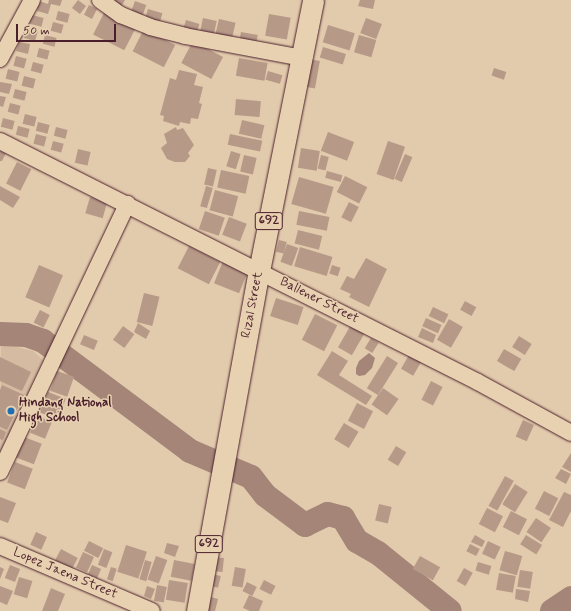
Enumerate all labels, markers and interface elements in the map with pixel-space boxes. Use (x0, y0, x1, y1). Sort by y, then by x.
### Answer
scale bar (18, 16, 118, 42)
text: 50 m (23, 23, 50, 39)
road number: 692 (254, 211, 284, 231)
street label: Rizal Street (239, 271, 267, 339)
street label: Ballener Street (277, 275, 361, 327)
place label: Hindang National High School (19, 396, 112, 427)
marker: Hindang National High School (6, 406, 16, 416)
road number: 692 (194, 534, 224, 554)
street label: Lopez Jaena Street (11, 545, 119, 603)

